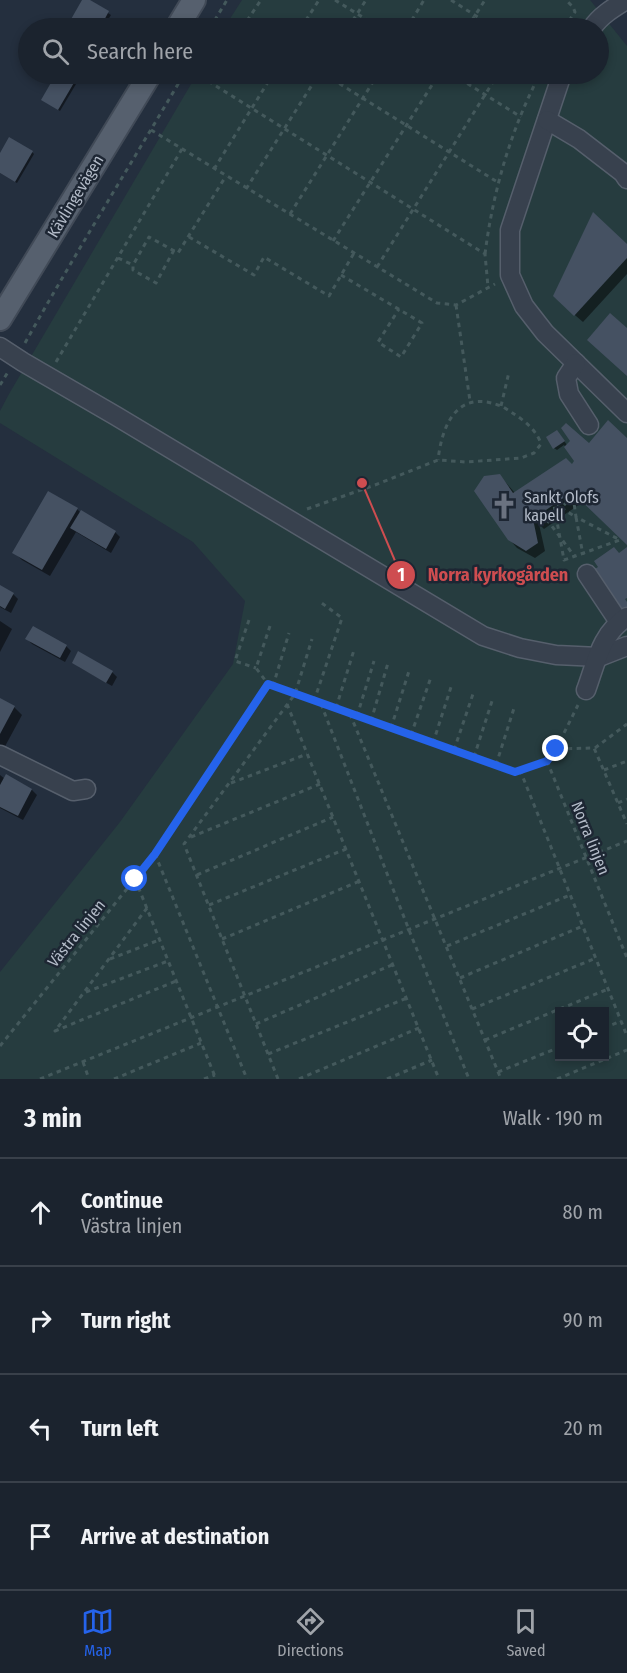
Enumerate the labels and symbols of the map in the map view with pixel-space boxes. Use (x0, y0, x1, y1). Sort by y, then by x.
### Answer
street label: Kävlingevägen (43, 151, 108, 241)
place label: Sankt Olofs kapell (524, 488, 599, 525)
church icon: Sankt Olofs kapell (489, 491, 519, 521)
callout: Norra kyrkogården (386, 557, 580, 593)
text: 1 (397, 564, 405, 586)
text: Norra kyrkogården (428, 564, 568, 586)
route end (542, 735, 568, 761)
street label: Norra linjen (567, 799, 614, 878)
route start (121, 865, 147, 891)
street label: Västra linjen (44, 896, 109, 971)

